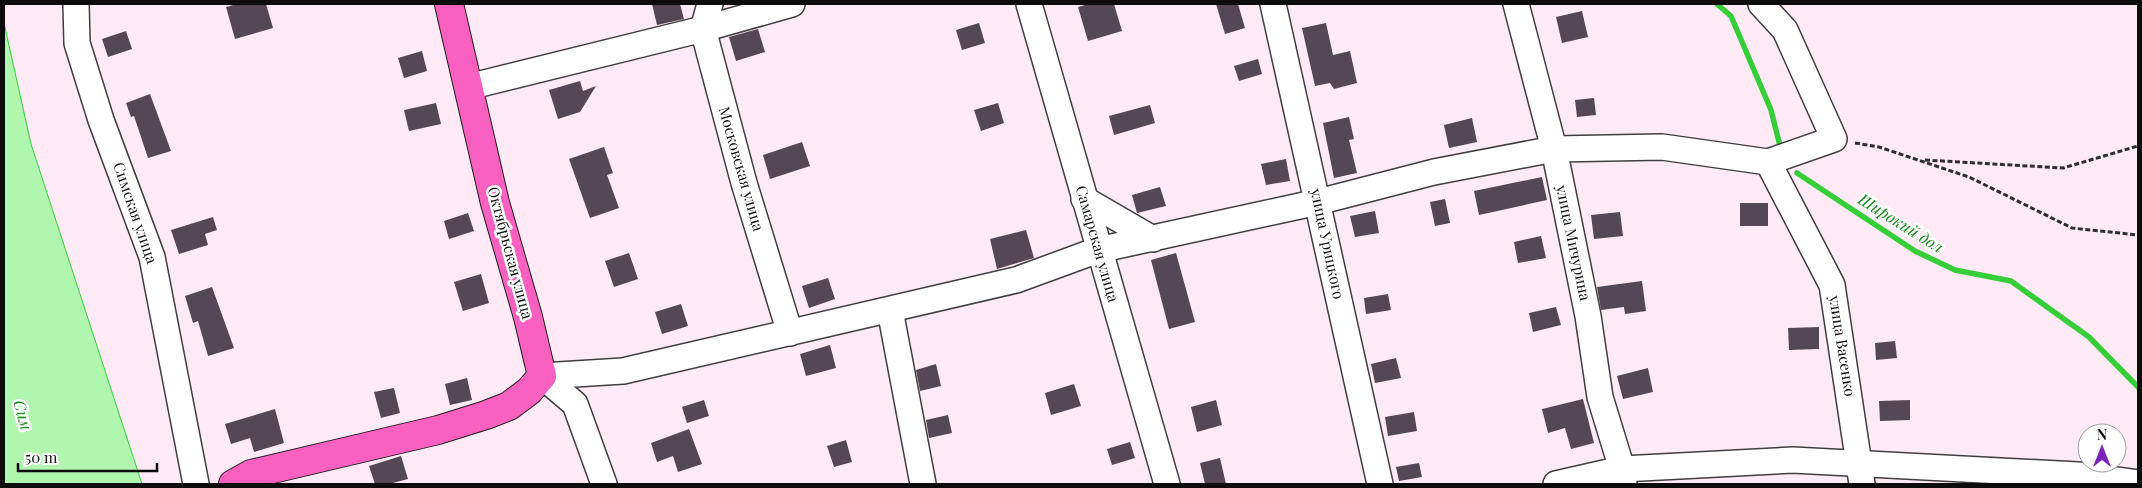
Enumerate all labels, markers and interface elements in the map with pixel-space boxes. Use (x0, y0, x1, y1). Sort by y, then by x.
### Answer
street label: Московская улица (715, 104, 769, 234)
street label: Симская улица (109, 159, 163, 267)
street label: улица Мичурина (1552, 182, 1596, 303)
street label: Самарская улица (1072, 183, 1124, 305)
street label: Октябрьская улица (484, 184, 538, 322)
street label: улица Урицкого (1306, 186, 1349, 301)
water label: Широкий дол (1854, 188, 1948, 257)
street label: улица Васенко (1825, 293, 1861, 398)
water label: Сим (9, 397, 38, 432)
north arrow (2077, 423, 2127, 473)
text: N (2097, 425, 2107, 444)
scale bar (18, 440, 156, 472)
text: 50 m (25, 447, 58, 467)

